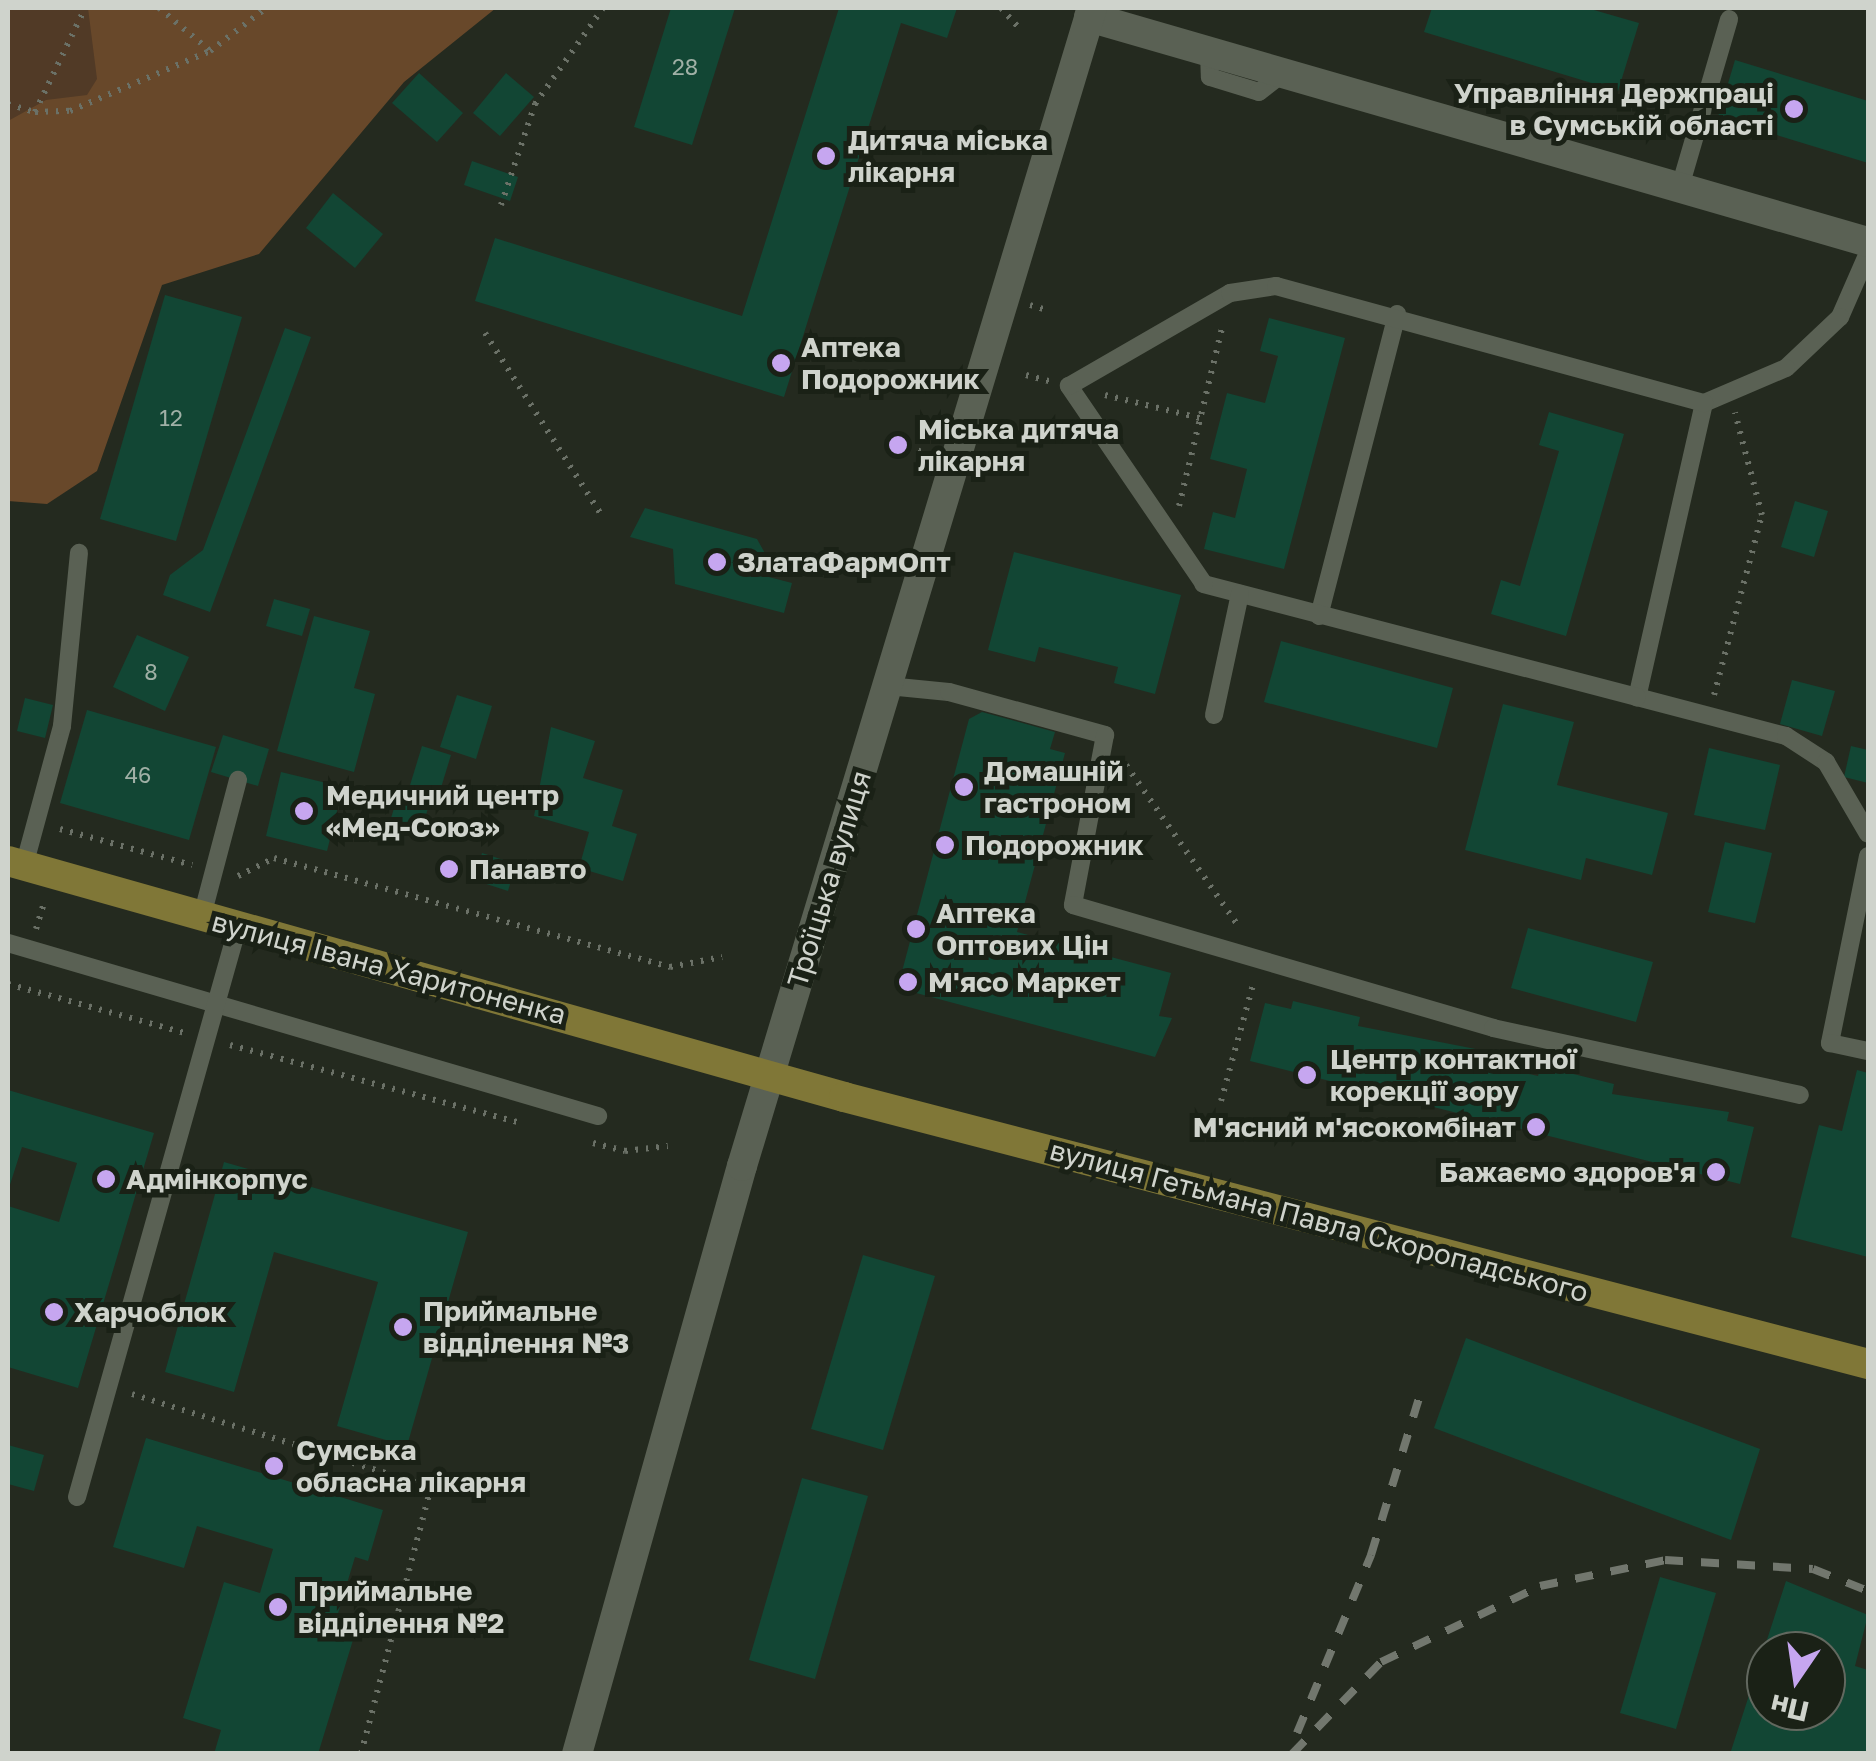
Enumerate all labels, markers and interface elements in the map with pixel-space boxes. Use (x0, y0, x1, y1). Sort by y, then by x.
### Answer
house number: 28 (672, 54, 698, 80)
place label: Управління Держпраці в Сумській області (1454, 76, 1774, 142)
marker: Управління Держпраці в Сумській області (1783, 98, 1805, 120)
place label: Дитяча міська лікарня (848, 123, 1048, 189)
marker: Дитяча міська лікарня (813, 143, 839, 169)
place label: Аптека Подорожник (801, 330, 980, 396)
marker: Аптека Подорожник (770, 352, 792, 374)
house number: 12 (159, 405, 183, 431)
place label: Міська дитяча лікарня (918, 412, 1119, 478)
marker: Міська дитяча лікарня (887, 434, 909, 456)
place label: ЗлатаФармОпт (737, 545, 951, 579)
marker: ЗлатаФармОпт (706, 551, 728, 573)
house number: 8 (144, 659, 158, 685)
place label: Домашній гастроном (984, 754, 1131, 820)
house number: 46 (125, 762, 151, 788)
street label: Троїцька вулиця (780, 767, 878, 991)
marker: Домашній гастроном (953, 776, 975, 798)
place label: Медичний центр «Мед-Союз» (326, 778, 559, 844)
marker: Медичний центр «Мед-Союз» (291, 798, 317, 824)
place label: Подорожник (965, 828, 1144, 862)
marker: Подорожник (934, 834, 956, 856)
place label: Панавто (469, 852, 587, 886)
marker: Панавто (438, 858, 460, 880)
place label: Аптека Оптових Цін (936, 896, 1108, 962)
street label: вулиця Івана Харитоненка (208, 904, 570, 1032)
marker: Аптека Оптових Цін (905, 918, 927, 940)
place label: М'ясо Маркет (928, 965, 1121, 999)
marker: М'ясо Маркет (897, 971, 919, 993)
place label: Центр контактної корекції зору (1330, 1042, 1576, 1108)
marker: Центр контактної корекції зору (1294, 1062, 1320, 1088)
place label: М'ясний м'ясокомбінат (1193, 1110, 1516, 1144)
marker: М'ясний м'ясокомбінат (1525, 1116, 1547, 1138)
street label: вулиця Гетьмана Павла Скоропадського (1046, 1133, 1592, 1309)
place label: Бажаємо здоров'я (1439, 1155, 1696, 1189)
marker: Бажаємо здоров'я (1705, 1161, 1727, 1183)
place label: Адмінкорпус (126, 1162, 308, 1196)
marker: Адмінкорпус (95, 1168, 117, 1190)
place label: Приймальне відділення №3 (423, 1294, 629, 1360)
place label: Харчоблок (74, 1295, 227, 1329)
marker: Харчоблок (43, 1301, 65, 1323)
marker: Приймальне відділення №3 (392, 1316, 414, 1338)
place label: Сумська обласна лікарня (296, 1433, 526, 1499)
marker: Сумська обласна лікарня (261, 1453, 287, 1479)
place label: Приймальне відділення №2 (298, 1574, 504, 1640)
marker: Приймальне відділення №2 (267, 1596, 289, 1618)
north arrow (1746, 1631, 1846, 1731)
text: Пн (1767, 1688, 1812, 1729)

